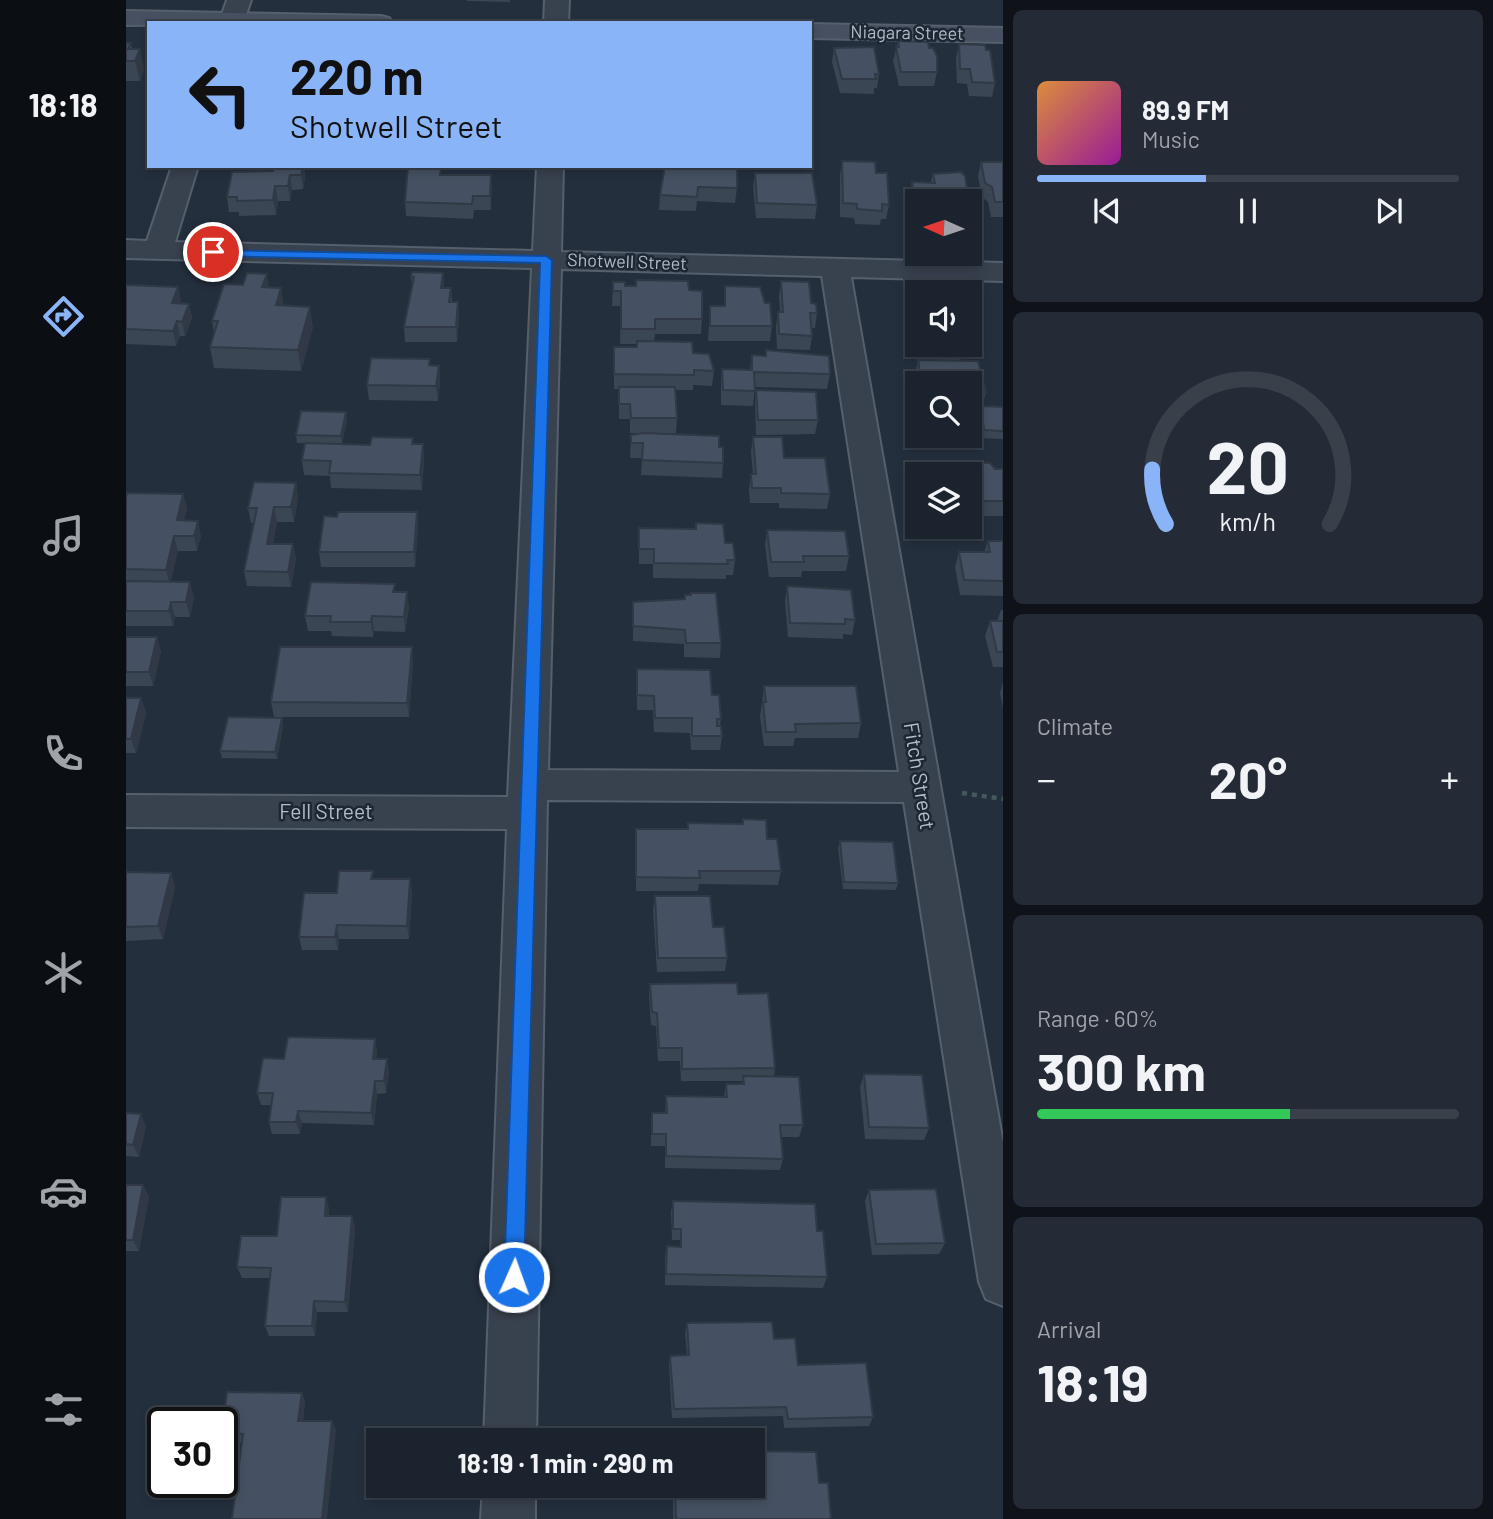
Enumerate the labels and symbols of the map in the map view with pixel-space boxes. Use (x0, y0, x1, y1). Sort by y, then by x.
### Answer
street label: Niagara Street (850, 20, 964, 44)
north arrow (905, 189, 982, 266)
pin (183, 222, 243, 282)
street label: Shotwell Street (567, 248, 687, 274)
street label: Fitch Street (900, 720, 941, 831)
street label: Fell Street (279, 798, 373, 823)
position arrow (477, 1240, 551, 1314)
speed limit sign: 30 (147, 1407, 238, 1498)

